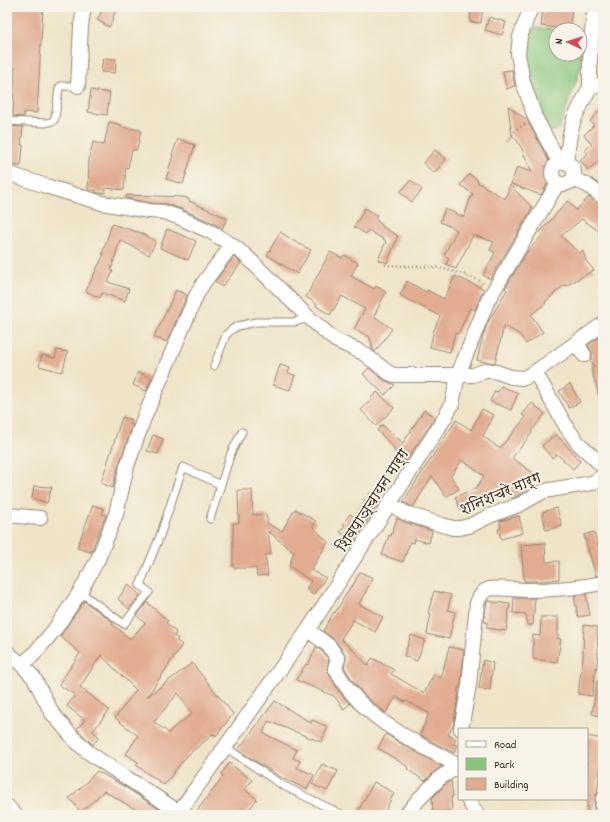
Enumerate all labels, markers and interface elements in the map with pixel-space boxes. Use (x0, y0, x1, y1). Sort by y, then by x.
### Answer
north arrow (548, 22, 588, 62)
text: N (552, 38, 568, 45)
street label: शिवपाञ्चायन मार्ग (332, 444, 416, 557)
street label: शनिशचरे मार्ग (457, 467, 546, 522)
legend (458, 728, 588, 800)
text: Road (494, 737, 516, 754)
text: Park (494, 757, 515, 774)
text: Building (494, 777, 529, 794)

